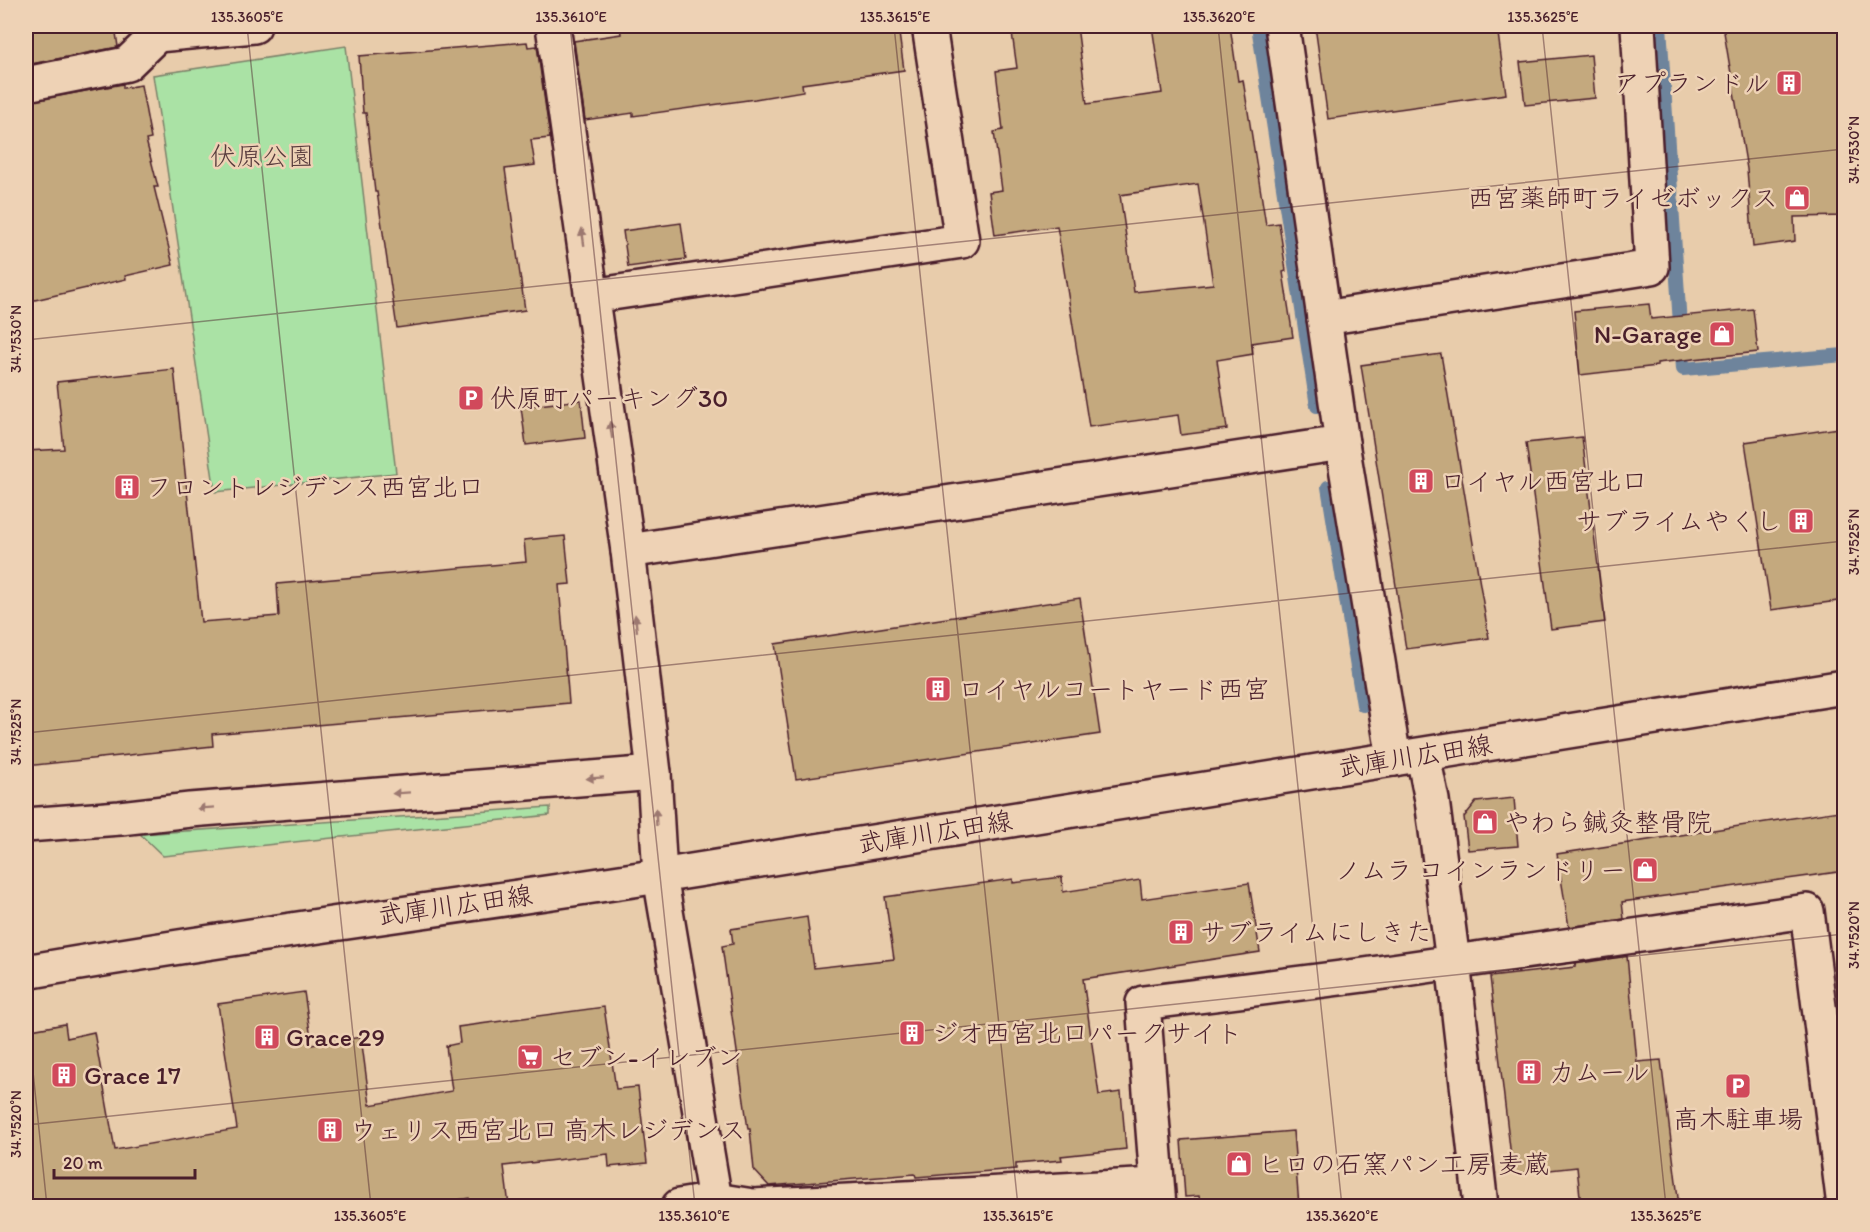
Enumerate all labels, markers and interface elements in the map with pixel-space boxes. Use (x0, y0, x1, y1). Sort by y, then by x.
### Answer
text: 135.3605°E (211, 8, 283, 26)
text: 135.3610°E (535, 8, 607, 26)
text: 135.3615°E (860, 8, 930, 26)
text: 135.3620°E (1183, 8, 1255, 26)
text: 135.3625°E (1507, 8, 1579, 26)
place label: アプランドル (1614, 67, 1770, 99)
building icon: アプランドル (1774, 68, 1804, 98)
text: 34.7530°N (1845, 116, 1863, 184)
park label: 伏原公園 (210, 140, 314, 172)
place label: 西宮薬師町ライゼボックス (1468, 182, 1778, 214)
shop icon: 西宮薬師町ライゼボックス (1782, 183, 1812, 213)
one-way arrow (579, 227, 588, 246)
text: 34.7530°N (7, 305, 25, 373)
place label: N-Garage (1594, 318, 1702, 350)
shop icon: N-Garage (1707, 319, 1737, 349)
place label: 伏原町パーキング30 (490, 382, 728, 414)
parking icon: 伏原町パーキング30 (456, 383, 486, 413)
one-way arrow (606, 420, 615, 439)
place label: ロイヤル西宮北口 (1440, 465, 1647, 497)
building icon: ロイヤル西宮北口 (1406, 466, 1436, 496)
place label: フロントレジデンス西宮北口 (146, 471, 484, 503)
building icon: フロントレジデンス西宮北口 (112, 472, 142, 502)
place label: サブライムやくし (1576, 505, 1782, 537)
building icon: サブライムやくし (1786, 506, 1816, 536)
text: 34.7525°N (1845, 509, 1863, 575)
one-way arrow (632, 614, 641, 633)
place label: ロイヤルコートヤード西宮 (958, 673, 1269, 705)
building icon: ロイヤルコートヤード西宮 (923, 674, 953, 704)
text: 34.7525°N (7, 699, 25, 765)
street label: 武庫川広田線 (1335, 728, 1495, 784)
one-way arrow (586, 773, 605, 783)
one-way arrow (391, 788, 410, 798)
one-way arrow (197, 803, 216, 813)
street label: 武庫川広田線 (855, 804, 1015, 860)
place label: やわら鍼灸整骨院 (1504, 806, 1712, 838)
shop icon: やわら鍼灸整骨院 (1470, 807, 1500, 837)
one-way arrow (651, 808, 661, 827)
place label: ノムラ コインランドリー (1335, 854, 1626, 886)
shop icon: ノムラ コインランドリー (1630, 855, 1660, 885)
street label: 武庫川広田線 (376, 878, 534, 932)
text: 34.7520°N (1845, 901, 1863, 969)
place label: サブライムにしきた (1200, 916, 1432, 948)
building icon: サブライムにしきた (1166, 917, 1196, 947)
place label: ジオ西宮北口パークサイト (932, 1017, 1242, 1049)
building icon: ジオ西宮北口パークサイト (897, 1018, 927, 1048)
place label: Grace 29 (286, 1021, 385, 1053)
building icon: Grace 29 (252, 1022, 282, 1052)
place label: セブン-イレブン (550, 1041, 742, 1073)
supermarket icon: セブン-イレブン (515, 1042, 545, 1072)
place label: カムール (1549, 1056, 1650, 1088)
building icon: カムール (1514, 1057, 1544, 1087)
place label: Grace 17 (84, 1059, 181, 1091)
building icon: Grace 17 (49, 1060, 79, 1090)
parking icon: 高木駐車場 (1723, 1071, 1753, 1101)
text: 34.7520°N (7, 1090, 25, 1158)
place label: 高木駐車場 (1673, 1103, 1803, 1135)
place label: ウェリス西宮北口 高木レジデンス (350, 1114, 746, 1146)
building icon: ウェリス西宮北口 高木レジデンス (315, 1115, 345, 1145)
scale bar (54, 1142, 195, 1180)
place label: ヒロの石窯パン工房 麦蔵 (1258, 1148, 1550, 1180)
shop icon: ヒロの石窯パン工房 麦蔵 (1224, 1149, 1254, 1179)
text: 20 m (63, 1152, 103, 1174)
text: 135.3605°E (334, 1207, 406, 1225)
text: 135.3610°E (658, 1207, 730, 1225)
text: 135.3615°E (983, 1207, 1053, 1225)
text: 135.3620°E (1306, 1207, 1378, 1225)
text: 135.3625°E (1630, 1207, 1702, 1225)

